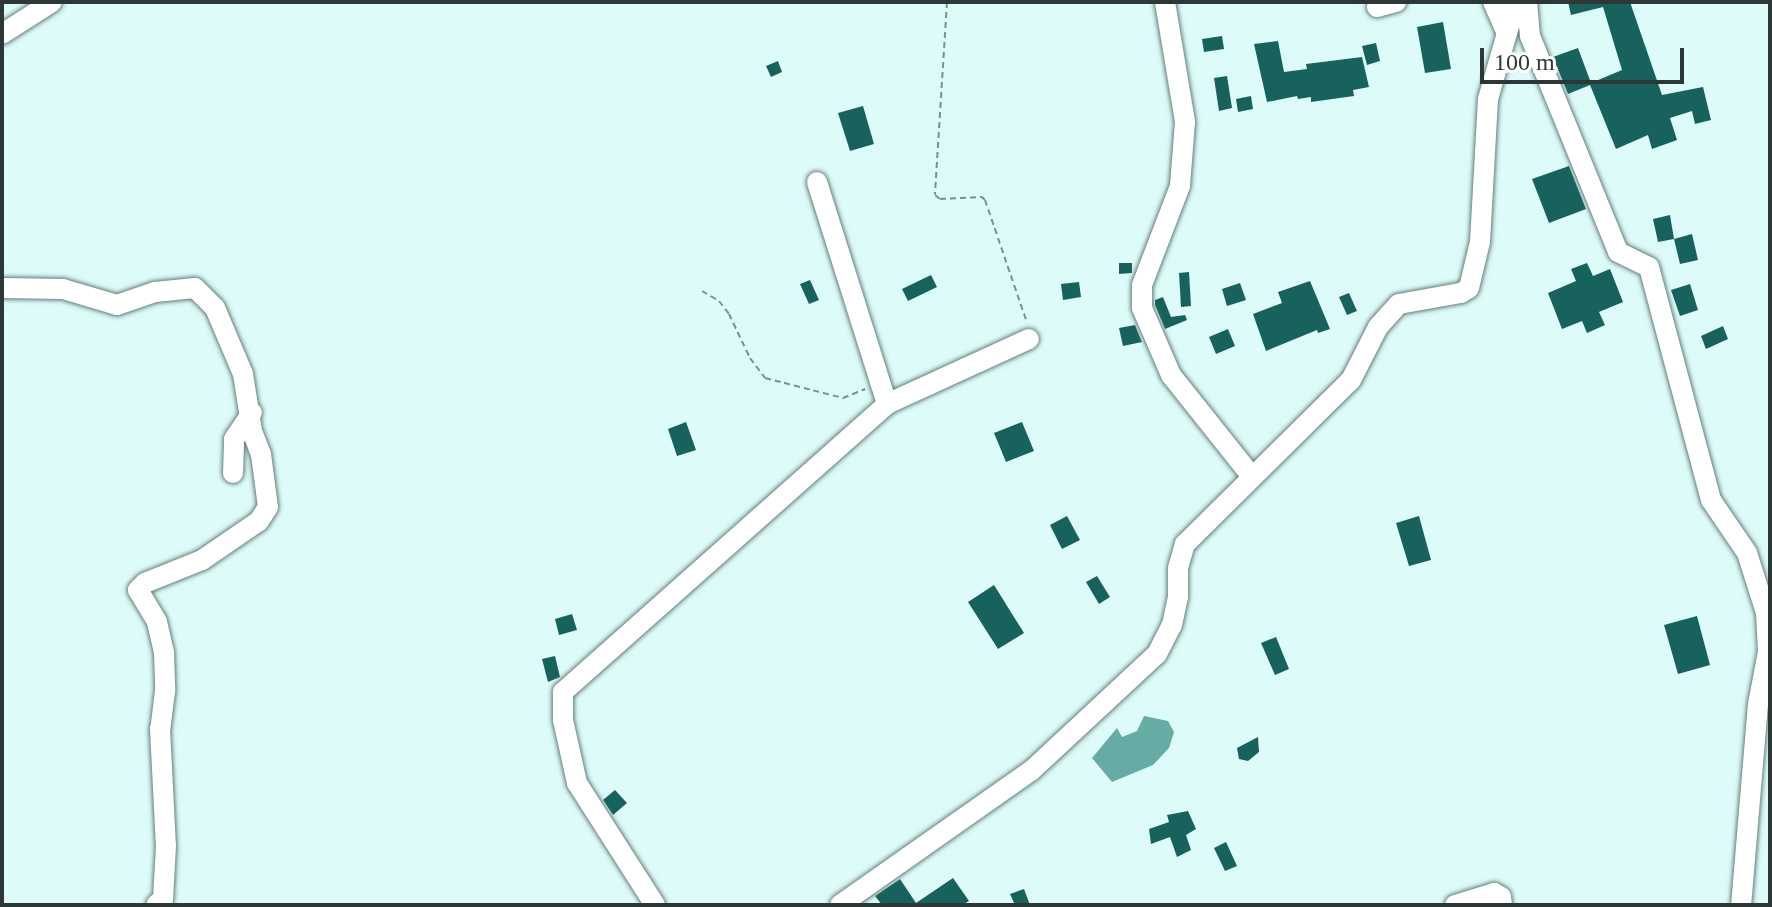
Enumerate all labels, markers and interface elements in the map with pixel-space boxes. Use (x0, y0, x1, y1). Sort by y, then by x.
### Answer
scale bar (1484, 32, 1688, 82)
text: 100 m (1494, 49, 1555, 75)

